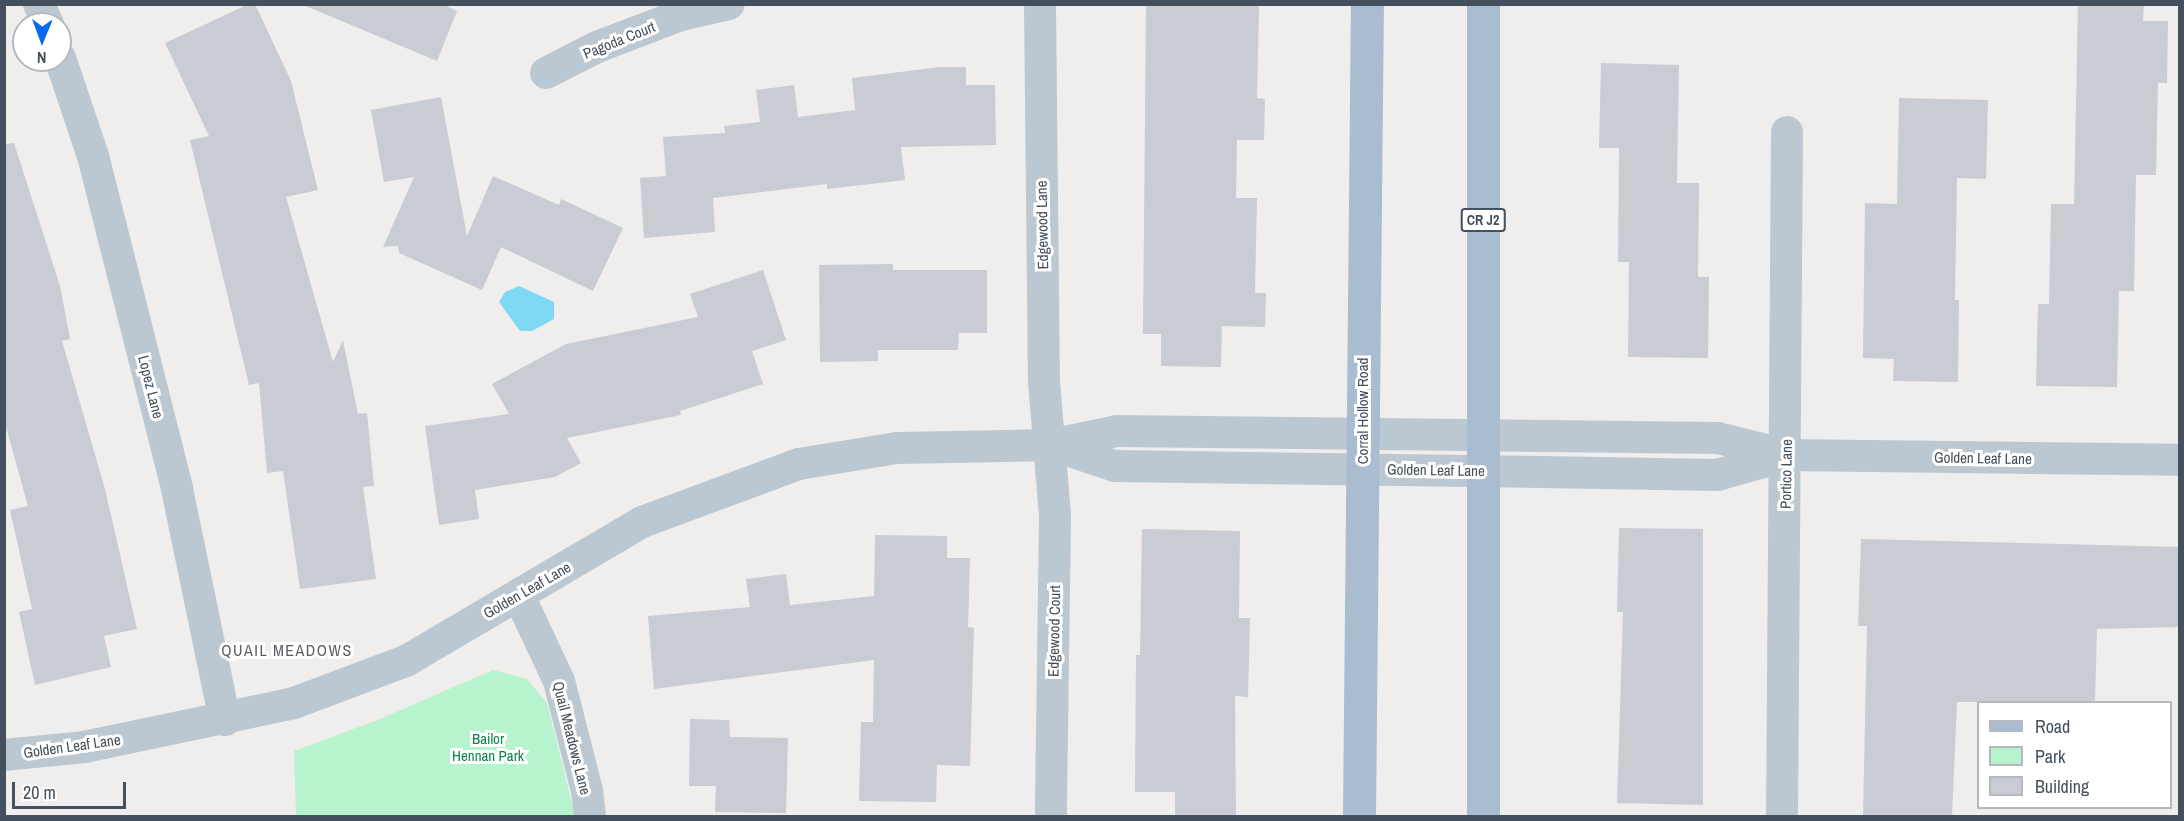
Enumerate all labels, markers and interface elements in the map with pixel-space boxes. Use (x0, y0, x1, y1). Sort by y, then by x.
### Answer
north arrow (12, 12, 72, 72)
street label: Pagoda Court (580, 17, 658, 63)
text: N (37, 47, 47, 69)
street label: Edgewood Lane (1032, 180, 1052, 270)
road number: CR J2 (1460, 209, 1506, 231)
street label: Lopez Lane (134, 354, 168, 420)
street label: Corral Hollow Road (1354, 358, 1372, 464)
street label: Portico Lane (1776, 439, 1796, 509)
street label: Golden Leaf Lane (1934, 448, 2032, 468)
street label: Golden Leaf Lane (1387, 460, 1485, 480)
street label: Golden Leaf Lane (480, 558, 574, 622)
street label: Edgewood Court (1044, 585, 1064, 677)
district label: QUAIL MEADOWS (221, 640, 353, 660)
street label: Quail Meadows Lane (549, 679, 595, 797)
legend (1977, 701, 2172, 809)
text: Road (2035, 714, 2070, 739)
park label: Bailor Hennan Park (452, 729, 524, 764)
street label: Golden Leaf Lane (22, 730, 122, 762)
text: Park (2035, 744, 2065, 769)
scale bar (15, 770, 129, 808)
text: Building (2035, 774, 2089, 799)
text: 20 m (23, 780, 56, 805)

